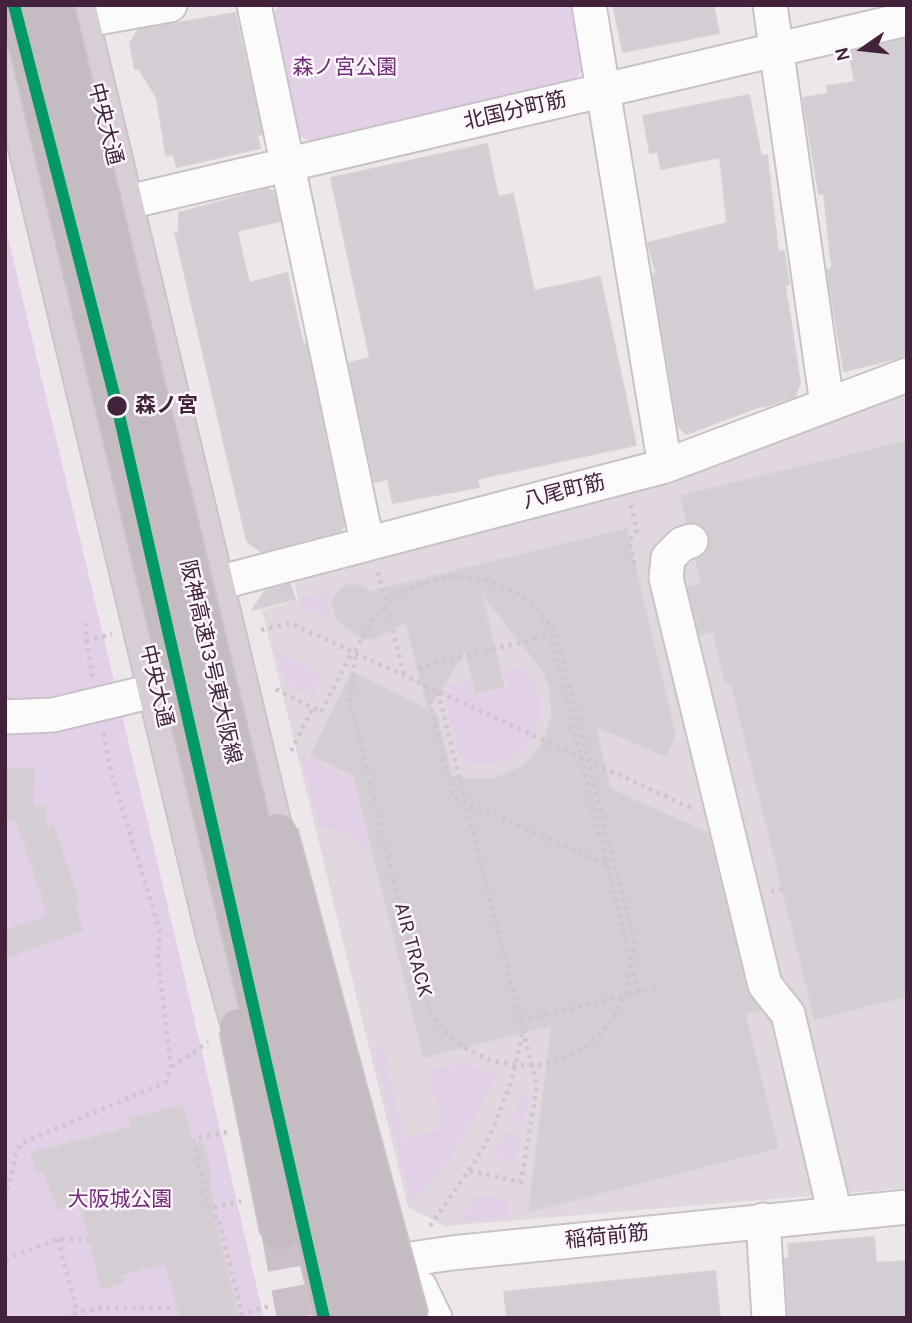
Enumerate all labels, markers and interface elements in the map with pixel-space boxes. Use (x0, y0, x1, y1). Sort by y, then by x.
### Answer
north arrow (828, 14, 898, 84)
text: N (830, 45, 855, 63)
park label: 森ノ宮公園 (293, 55, 397, 81)
street label: 中央大通 (83, 80, 127, 168)
street label: 北国分町筋 (461, 87, 569, 135)
place label: 森ノ宮 (135, 393, 198, 419)
marker: 森ノ宮 (105, 394, 129, 418)
street label: 八尾町筋 (520, 470, 608, 514)
street label: 阪神高速13号東大阪線 (174, 558, 246, 766)
street label: 中央大通 (134, 642, 178, 730)
street label: AIR TRACK (388, 900, 438, 1000)
park label: 大阪城公園 (68, 1187, 172, 1213)
street label: 稲荷前筋 (564, 1220, 650, 1254)

